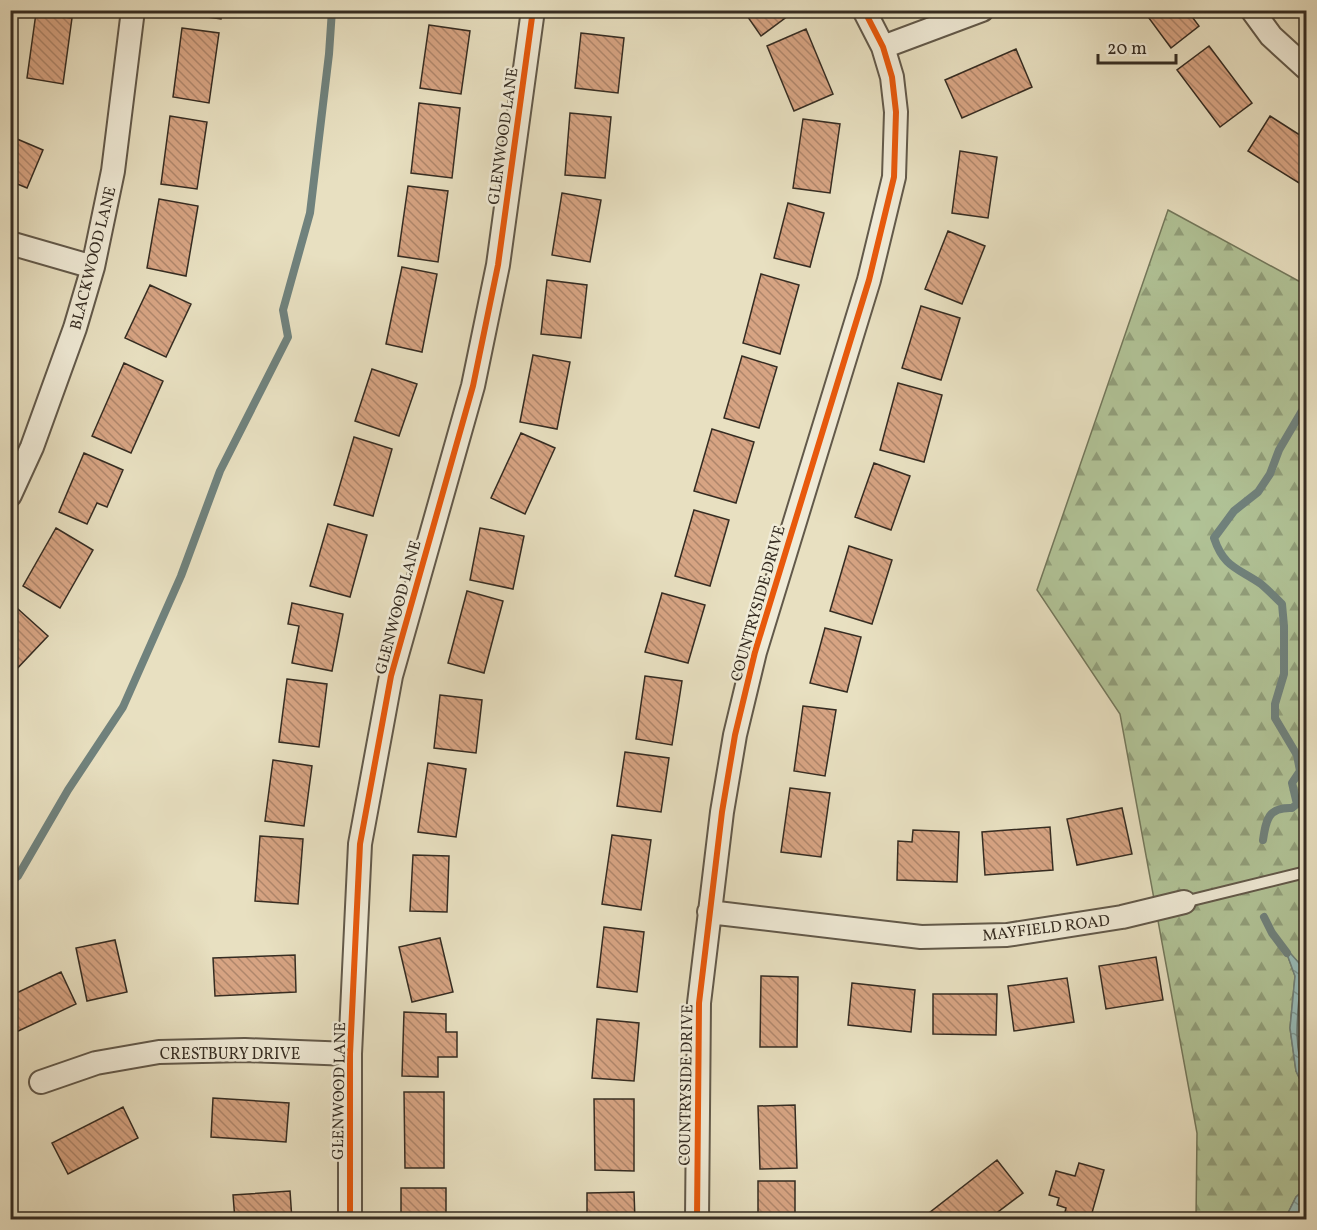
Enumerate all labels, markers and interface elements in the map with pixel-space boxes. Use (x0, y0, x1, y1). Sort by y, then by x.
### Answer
scale bar (1098, 27, 1176, 65)
text: 20 m (1107, 37, 1147, 62)
street label: GLENWOOD LANE (483, 66, 524, 206)
street label: BLACKWOOD LANE (65, 185, 122, 332)
street label: COUNTRYSIDE DRIVE (726, 523, 792, 684)
street label: GLENWOOD LANE (370, 538, 427, 677)
street label: MAYFIELD ROAD (981, 910, 1112, 948)
street label: COUNTRYSIDE DRIVE (675, 1004, 699, 1166)
street label: GLENWOOD LANE (328, 1022, 352, 1160)
street label: CRESTBURY DRIVE (160, 1044, 300, 1066)

